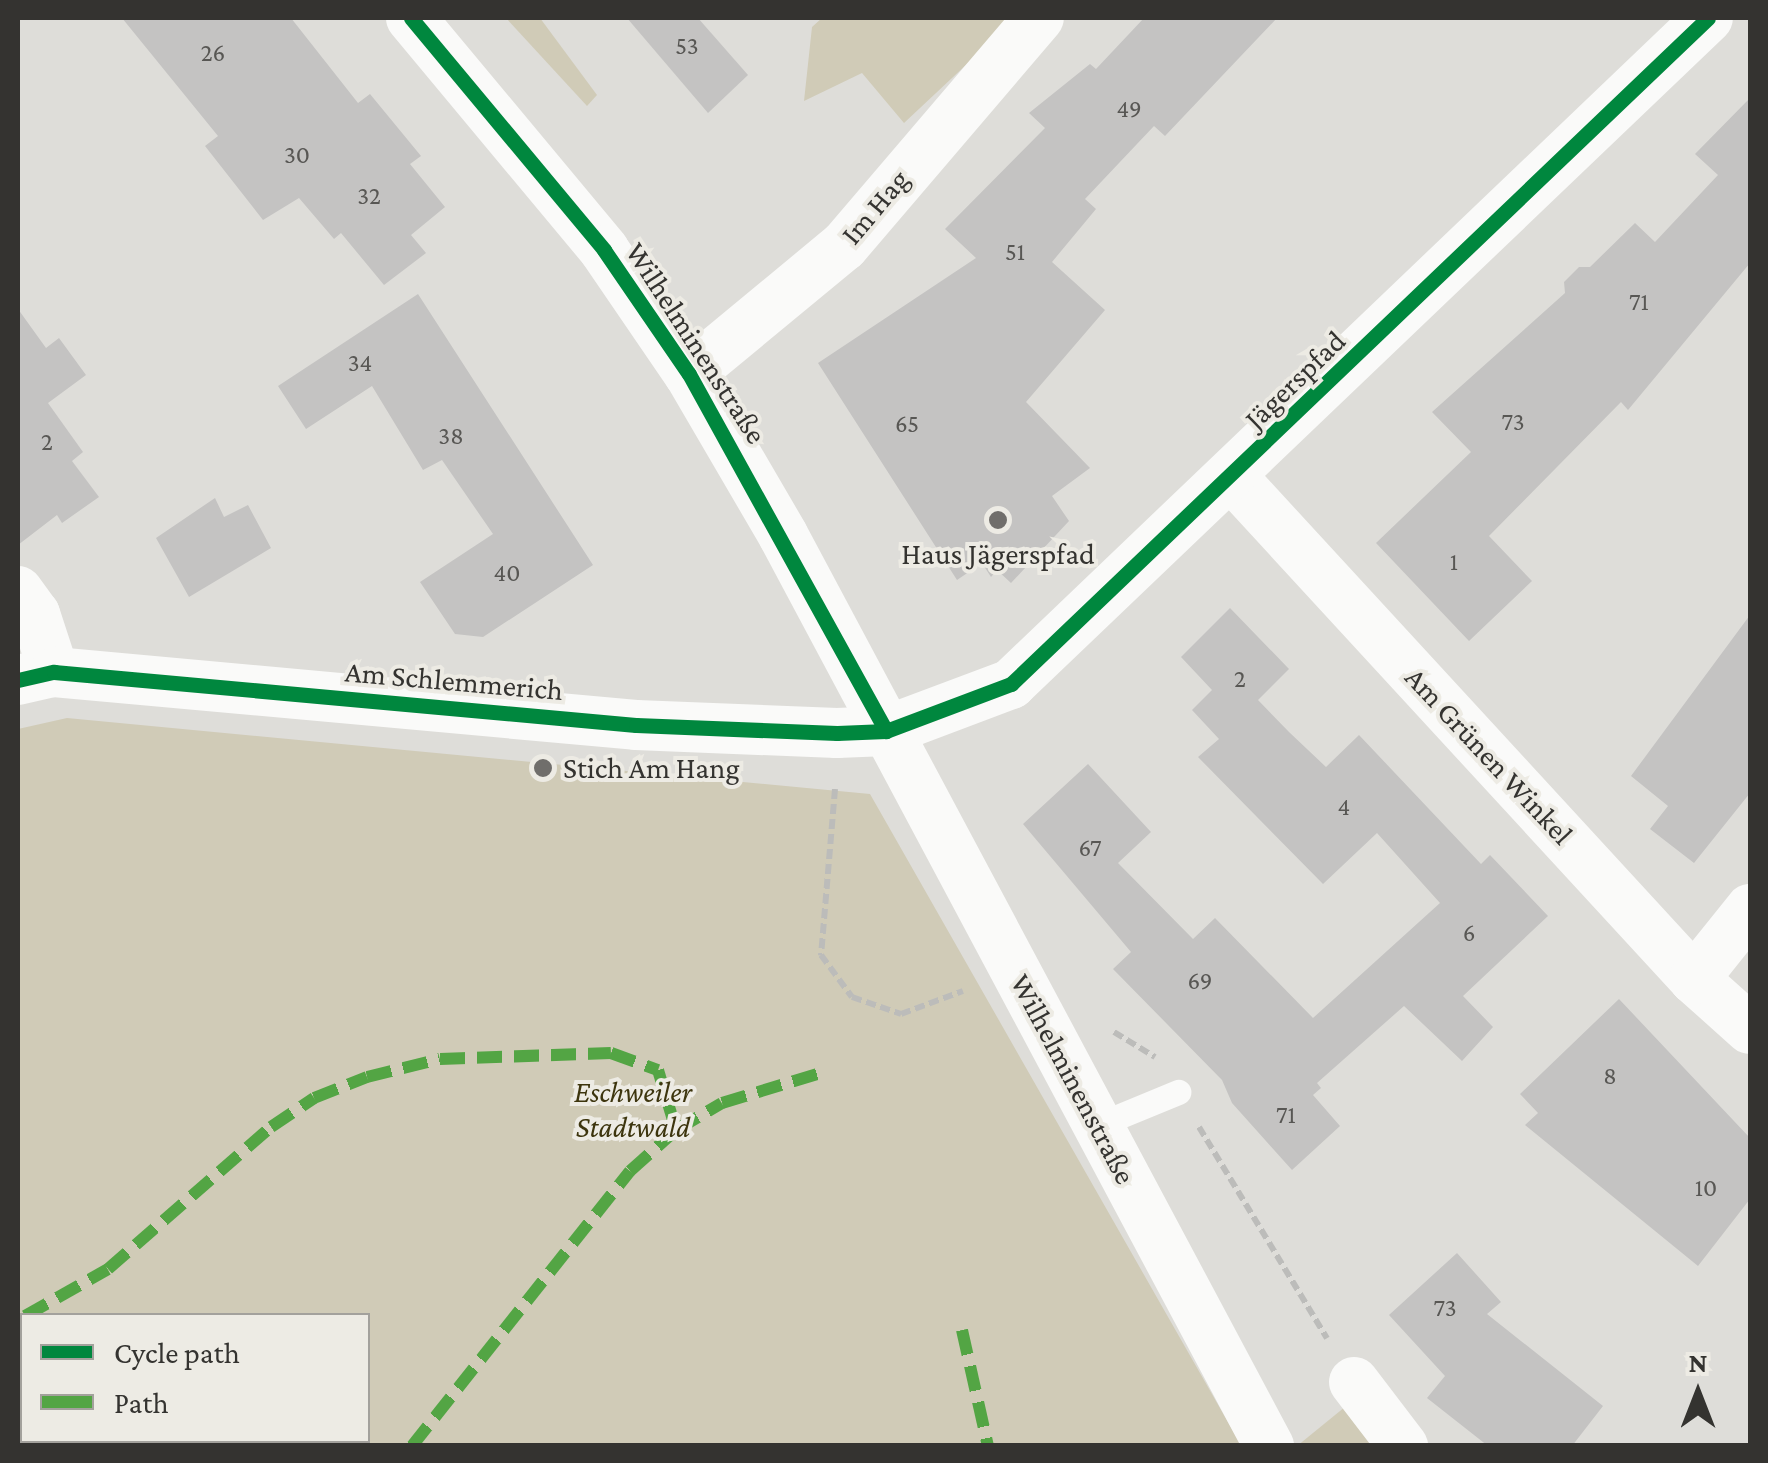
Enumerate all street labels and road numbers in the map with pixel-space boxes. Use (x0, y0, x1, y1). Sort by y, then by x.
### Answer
street label: Im Hag (833, 162, 917, 252)
street label: Wilhelminenstraße (617, 236, 775, 450)
street label: Jägerspfad (1237, 323, 1353, 437)
street label: Am Schlemmerich (344, 654, 564, 708)
street label: Am Grünen Winkel (1398, 660, 1580, 852)
street label: Wilhelminenstraße (1002, 968, 1144, 1190)

